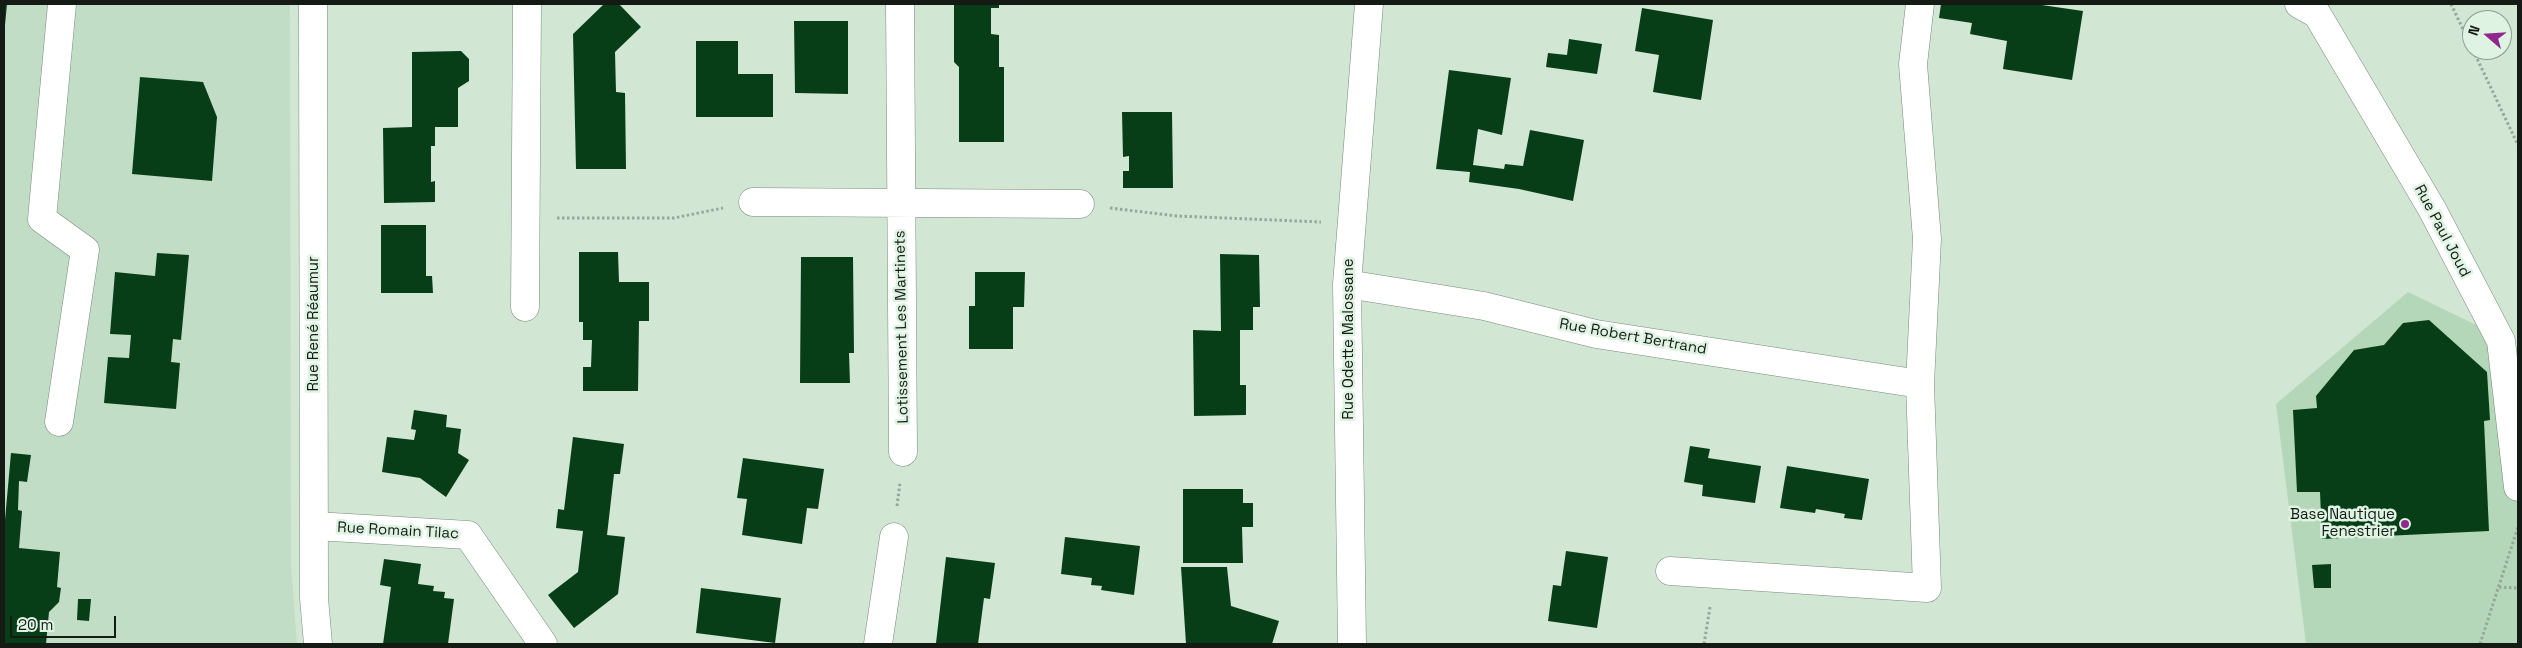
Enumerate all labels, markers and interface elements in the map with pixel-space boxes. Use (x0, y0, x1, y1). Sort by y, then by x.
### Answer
north arrow (2462, 10, 2512, 60)
text: N (2464, 23, 2484, 38)
street label: Rue Paul Joud (2410, 182, 2474, 280)
street label: Lotissement Les Martinets (891, 230, 913, 424)
street label: Rue René Réaumur (305, 256, 323, 392)
street label: Rue Odette Malossane (1340, 258, 1358, 420)
street label: Rue Robert Bertrand (1558, 315, 1708, 359)
place label: Base Nautique Fenestrier (2290, 506, 2395, 541)
marker: Base Nautique Fenestrier (2399, 518, 2411, 530)
street label: Rue Romain Tilac (337, 519, 459, 543)
scale bar (12, 606, 119, 638)
text: 20 m (18, 615, 53, 634)

